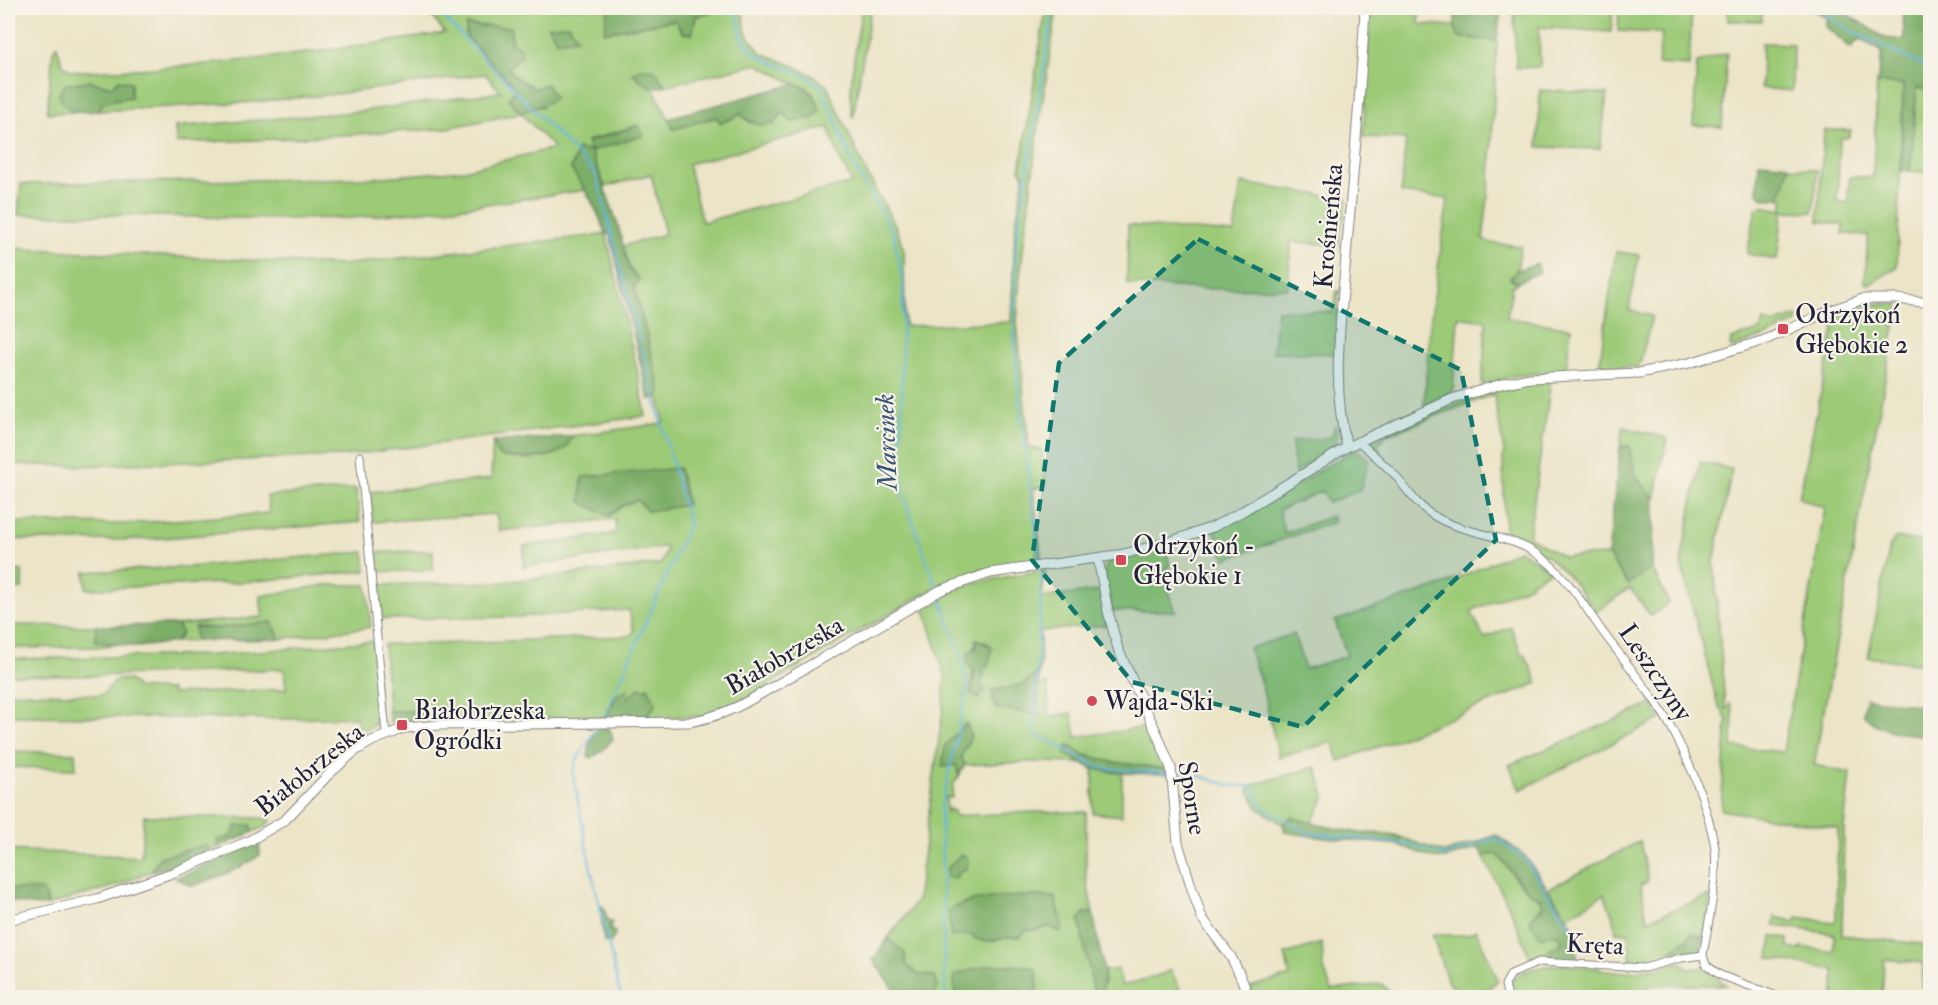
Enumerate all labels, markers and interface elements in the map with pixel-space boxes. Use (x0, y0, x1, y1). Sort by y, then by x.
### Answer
street label: Krośnieńska (1308, 162, 1350, 290)
place label: Odrzykoń Głębokie 2 (1795, 299, 1908, 361)
marker: Odrzykoń Głębokie 2 (1776, 322, 1790, 336)
water label: Marcinek (868, 393, 905, 493)
place label: Odrzykoń - Głębokie 1 (1133, 530, 1255, 592)
marker: Odrzykoń - Głębokie 1 (1114, 553, 1128, 567)
street label: Białobrzeska (720, 609, 850, 703)
street label: Leszczyny (1611, 618, 1700, 728)
place label: Wajda-Ski (1103, 686, 1213, 718)
marker: Wajda-Ski (1085, 694, 1099, 708)
place label: Białobrzeska Ogródki (414, 695, 546, 757)
street label: Białobrzeska (249, 716, 371, 823)
marker: Białobrzeska Ogródki (395, 718, 409, 732)
street label: Sporne (1169, 759, 1214, 838)
street label: Kręta (1565, 928, 1625, 963)

